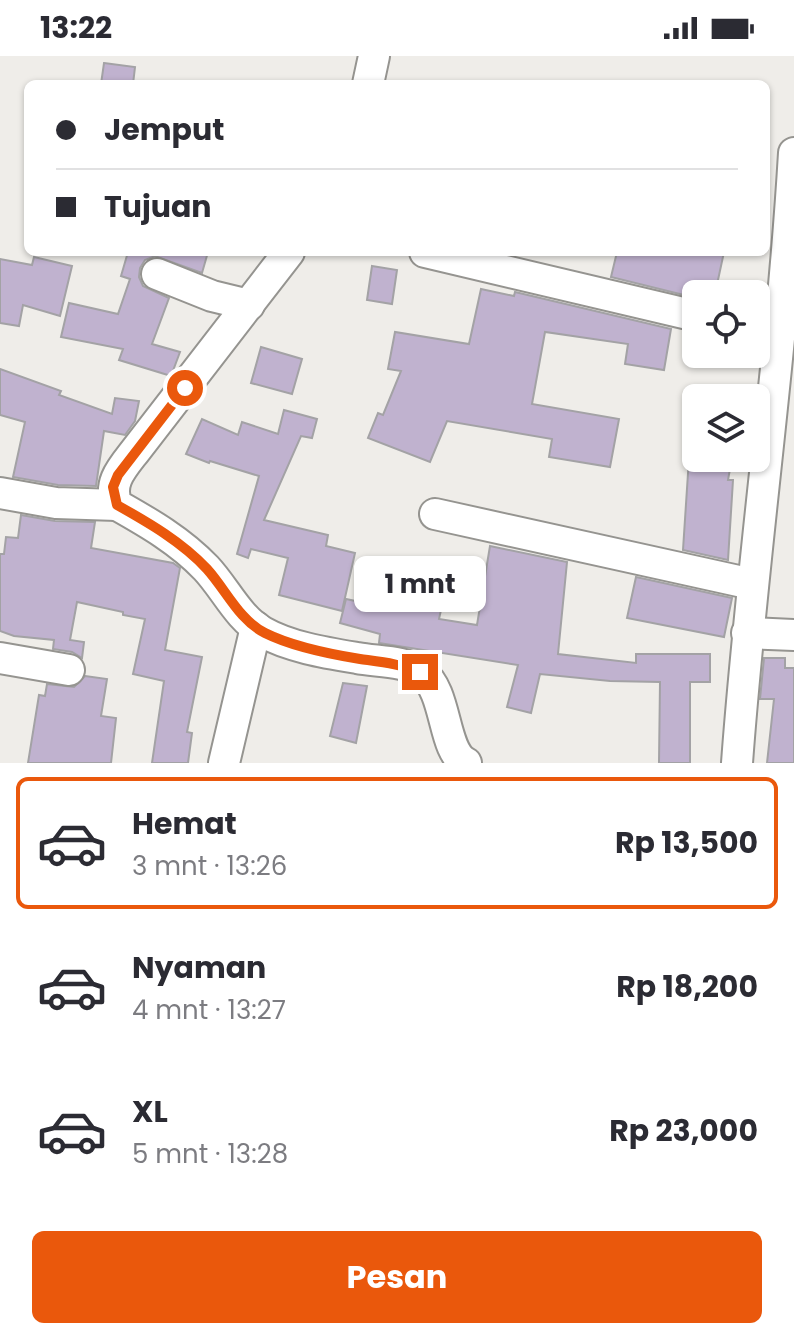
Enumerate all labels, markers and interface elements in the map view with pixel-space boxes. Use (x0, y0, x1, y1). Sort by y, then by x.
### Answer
text: 13:22 (40, 6, 112, 49)
text: Jemput (104, 108, 224, 151)
text: Tujuan (104, 185, 212, 228)
map controls (682, 280, 770, 472)
button: locate (682, 280, 770, 368)
route start (167, 370, 203, 406)
button: layers (682, 384, 770, 472)
callout: 1 mnt (354, 556, 486, 612)
text: 1 mnt (385, 566, 455, 602)
route end (402, 654, 438, 690)
text: Hemat (132, 802, 237, 845)
icon: car (36, 807, 108, 879)
text: Rp 13,500 (615, 821, 758, 864)
text: 3 mnt · 13:26 (132, 848, 287, 884)
text: Nyaman (132, 946, 266, 989)
icon: car (36, 951, 108, 1023)
text: Rp 18,200 (616, 965, 758, 1008)
text: 4 mnt · 13:27 (132, 992, 286, 1028)
text: XL (132, 1090, 168, 1133)
icon: car (36, 1095, 108, 1167)
text: Rp 23,000 (609, 1109, 758, 1152)
text: 5 mnt · 13:28 (132, 1136, 288, 1172)
button: Pesan (32, 1231, 762, 1323)

